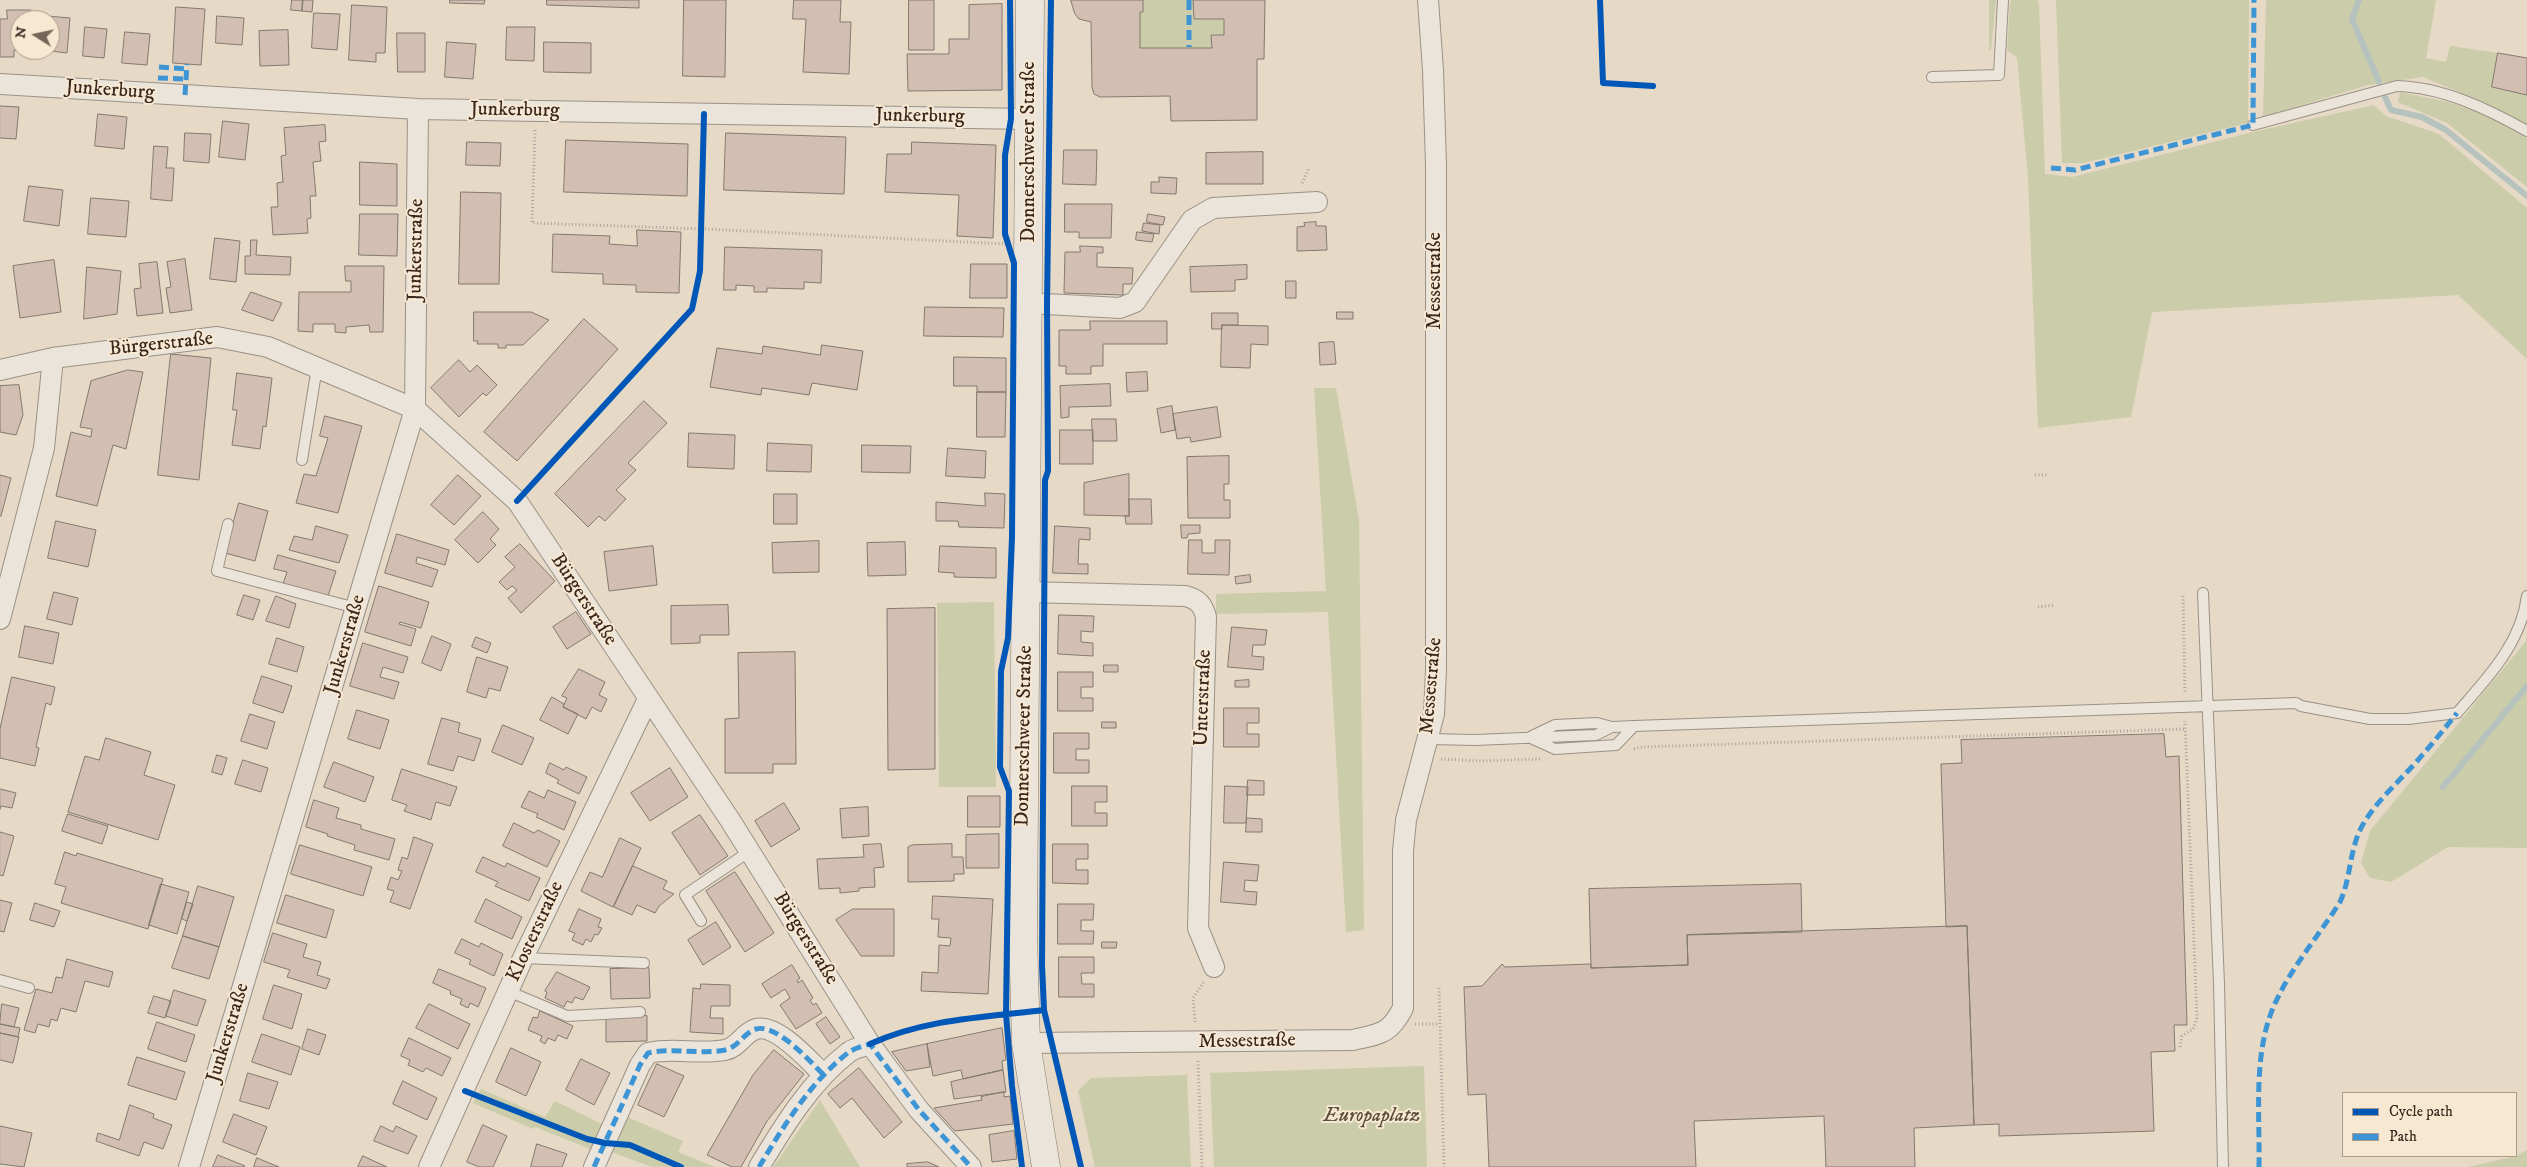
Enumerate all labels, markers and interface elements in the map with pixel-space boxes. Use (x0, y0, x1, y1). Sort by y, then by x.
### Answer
north arrow (10, 10, 60, 60)
text: N (11, 25, 31, 40)
street label: Donnerschweer Straße (1018, 61, 1042, 243)
street label: Junkerburg (65, 76, 155, 106)
street label: Junkerburg (470, 98, 560, 124)
street label: Junkerburg (875, 104, 965, 130)
street label: Junkerstraße (404, 199, 430, 301)
street label: Messestraße (1424, 232, 1448, 330)
street label: Bürgerstraße (108, 328, 214, 362)
street label: Bürgerstraße (544, 550, 622, 650)
street label: Junkerstraße (320, 592, 372, 698)
street label: Messestraße (1416, 636, 1448, 736)
street label: Donnerschweer Straße (1011, 645, 1039, 827)
street label: Unterstraße (1190, 649, 1218, 747)
street label: Klosterstraße (502, 878, 570, 986)
street label: Bürgerstraße (767, 888, 843, 990)
street label: Junkerstraße (203, 980, 255, 1086)
street label: Messestraße (1198, 1029, 1296, 1055)
legend (2342, 1092, 2517, 1157)
text: Cycle path (2389, 1102, 2453, 1121)
park label: Europaplatz (1323, 1105, 1421, 1129)
text: Path (2389, 1127, 2417, 1146)

